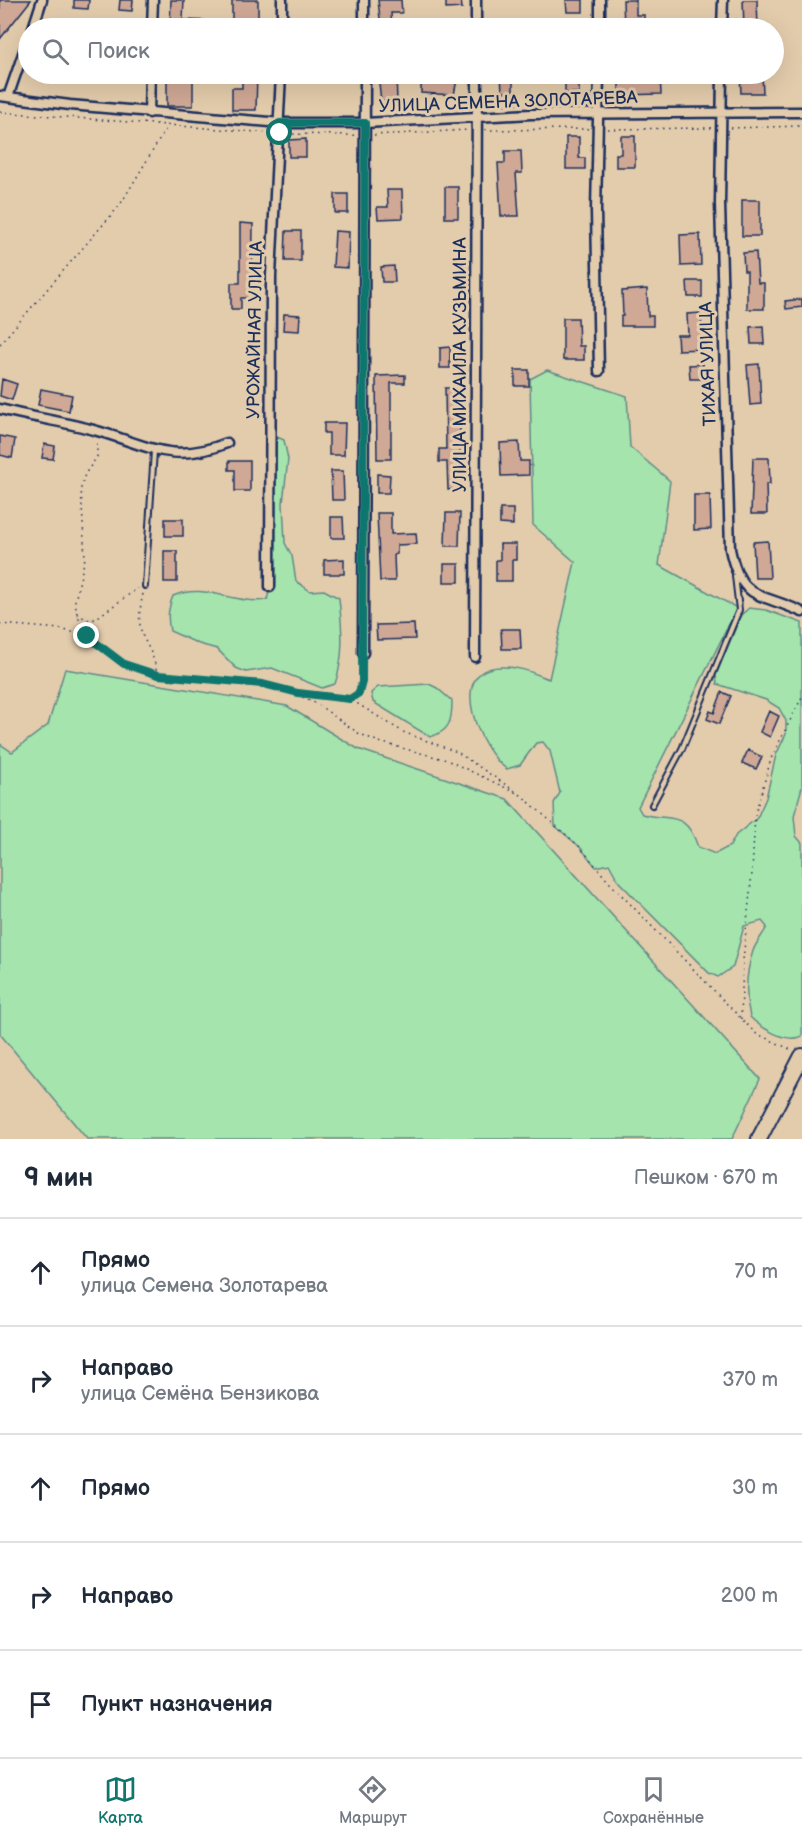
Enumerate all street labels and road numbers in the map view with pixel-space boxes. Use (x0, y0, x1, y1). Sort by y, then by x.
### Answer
street label: УЛИЦА СЕМЕНА ЗОЛОТАРЕВА (378, 87, 638, 117)
street label: УЛИЦА МИХАИЛА КУЗЬМИНА (450, 237, 471, 493)
street label: УРОЖАЙНАЯ УЛИЦА (243, 241, 267, 419)
street label: ТИХАЯ УЛИЦА (695, 301, 721, 426)

